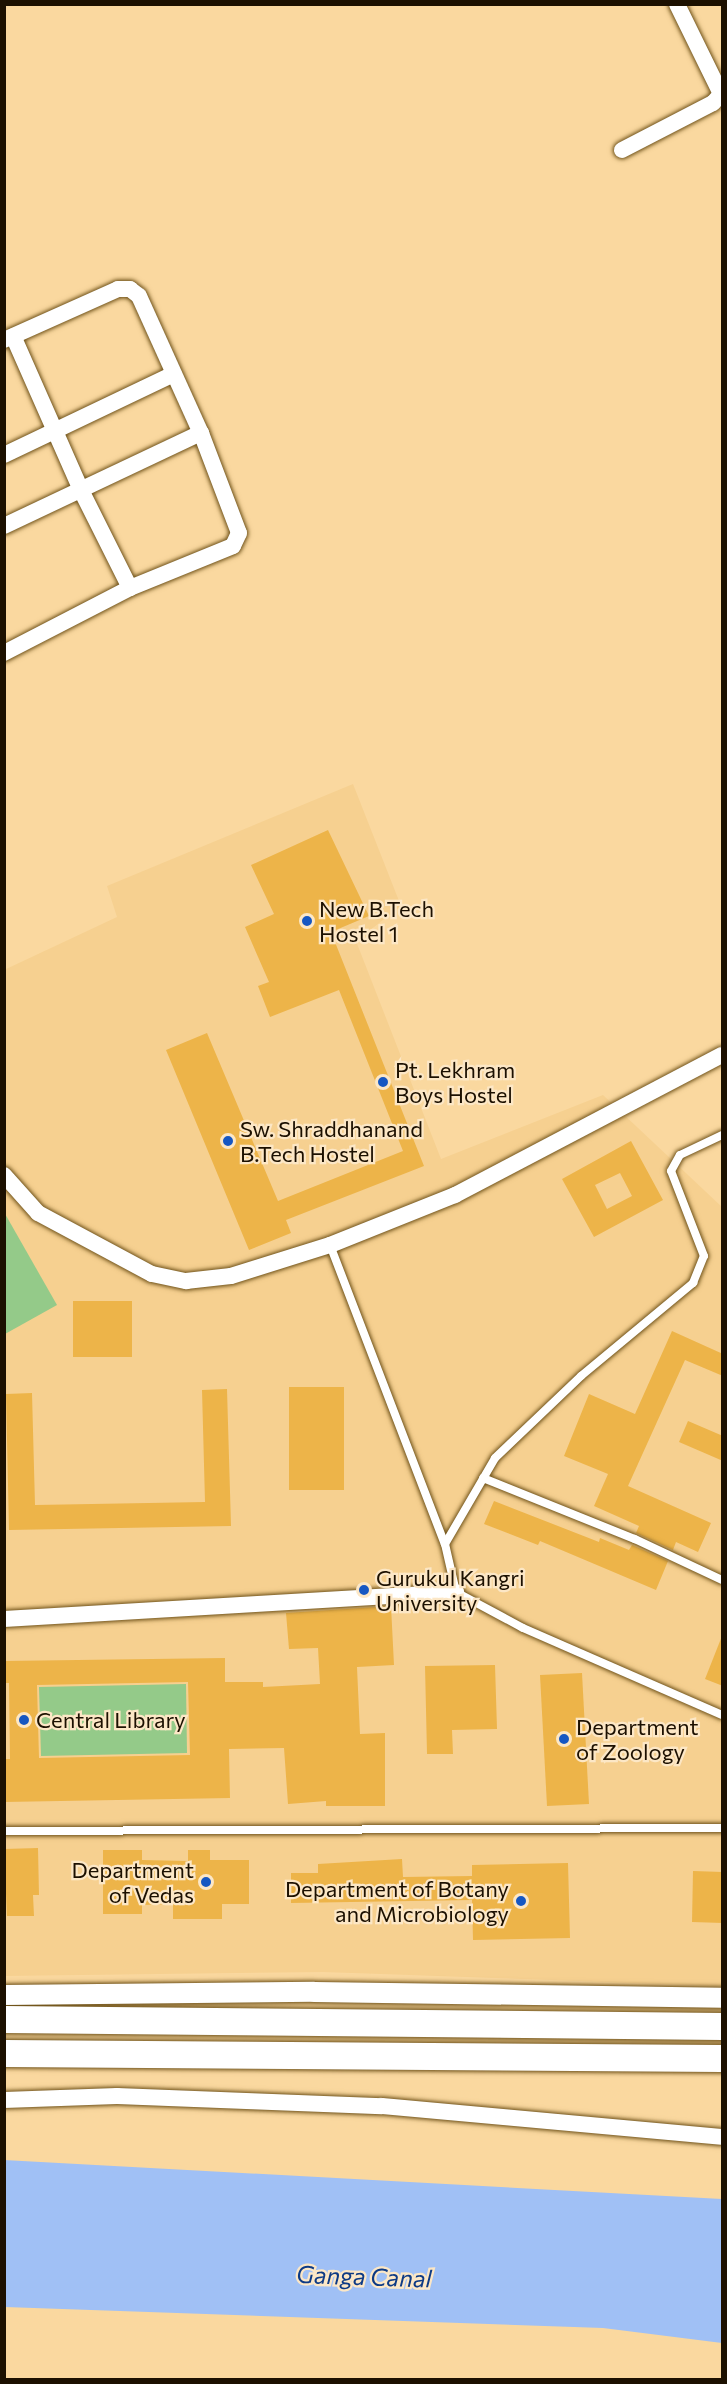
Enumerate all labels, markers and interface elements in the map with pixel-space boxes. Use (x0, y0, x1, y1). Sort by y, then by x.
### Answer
place label: New B.Tech Hostel 1 (319, 895, 434, 946)
marker: New B.Tech Hostel 1 (300, 914, 314, 928)
place label: Pt. Lekhram Boys Hostel (395, 1056, 515, 1108)
marker: Pt. Lekhram Boys Hostel (376, 1075, 390, 1089)
place label: Sw. Shraddhanand B.Tech Hostel (240, 1115, 423, 1166)
marker: Sw. Shraddhanand B.Tech Hostel (221, 1134, 235, 1148)
place label: Gurukul Kangri University (376, 1564, 525, 1616)
marker: Gurukul Kangri University (357, 1583, 371, 1597)
place label: Central Library (36, 1707, 186, 1733)
marker: Central Library (17, 1713, 31, 1727)
place label: Department of Zoology (576, 1713, 699, 1765)
marker: Department of Zoology (557, 1732, 571, 1746)
place label: Department of Vedas (71, 1856, 194, 1908)
marker: Department of Vedas (199, 1875, 213, 1889)
place label: Department of Botany and Microbiology (285, 1875, 509, 1927)
marker: Department of Botany and Microbiology (514, 1894, 528, 1908)
water label: Ganga Canal (296, 2259, 432, 2293)

